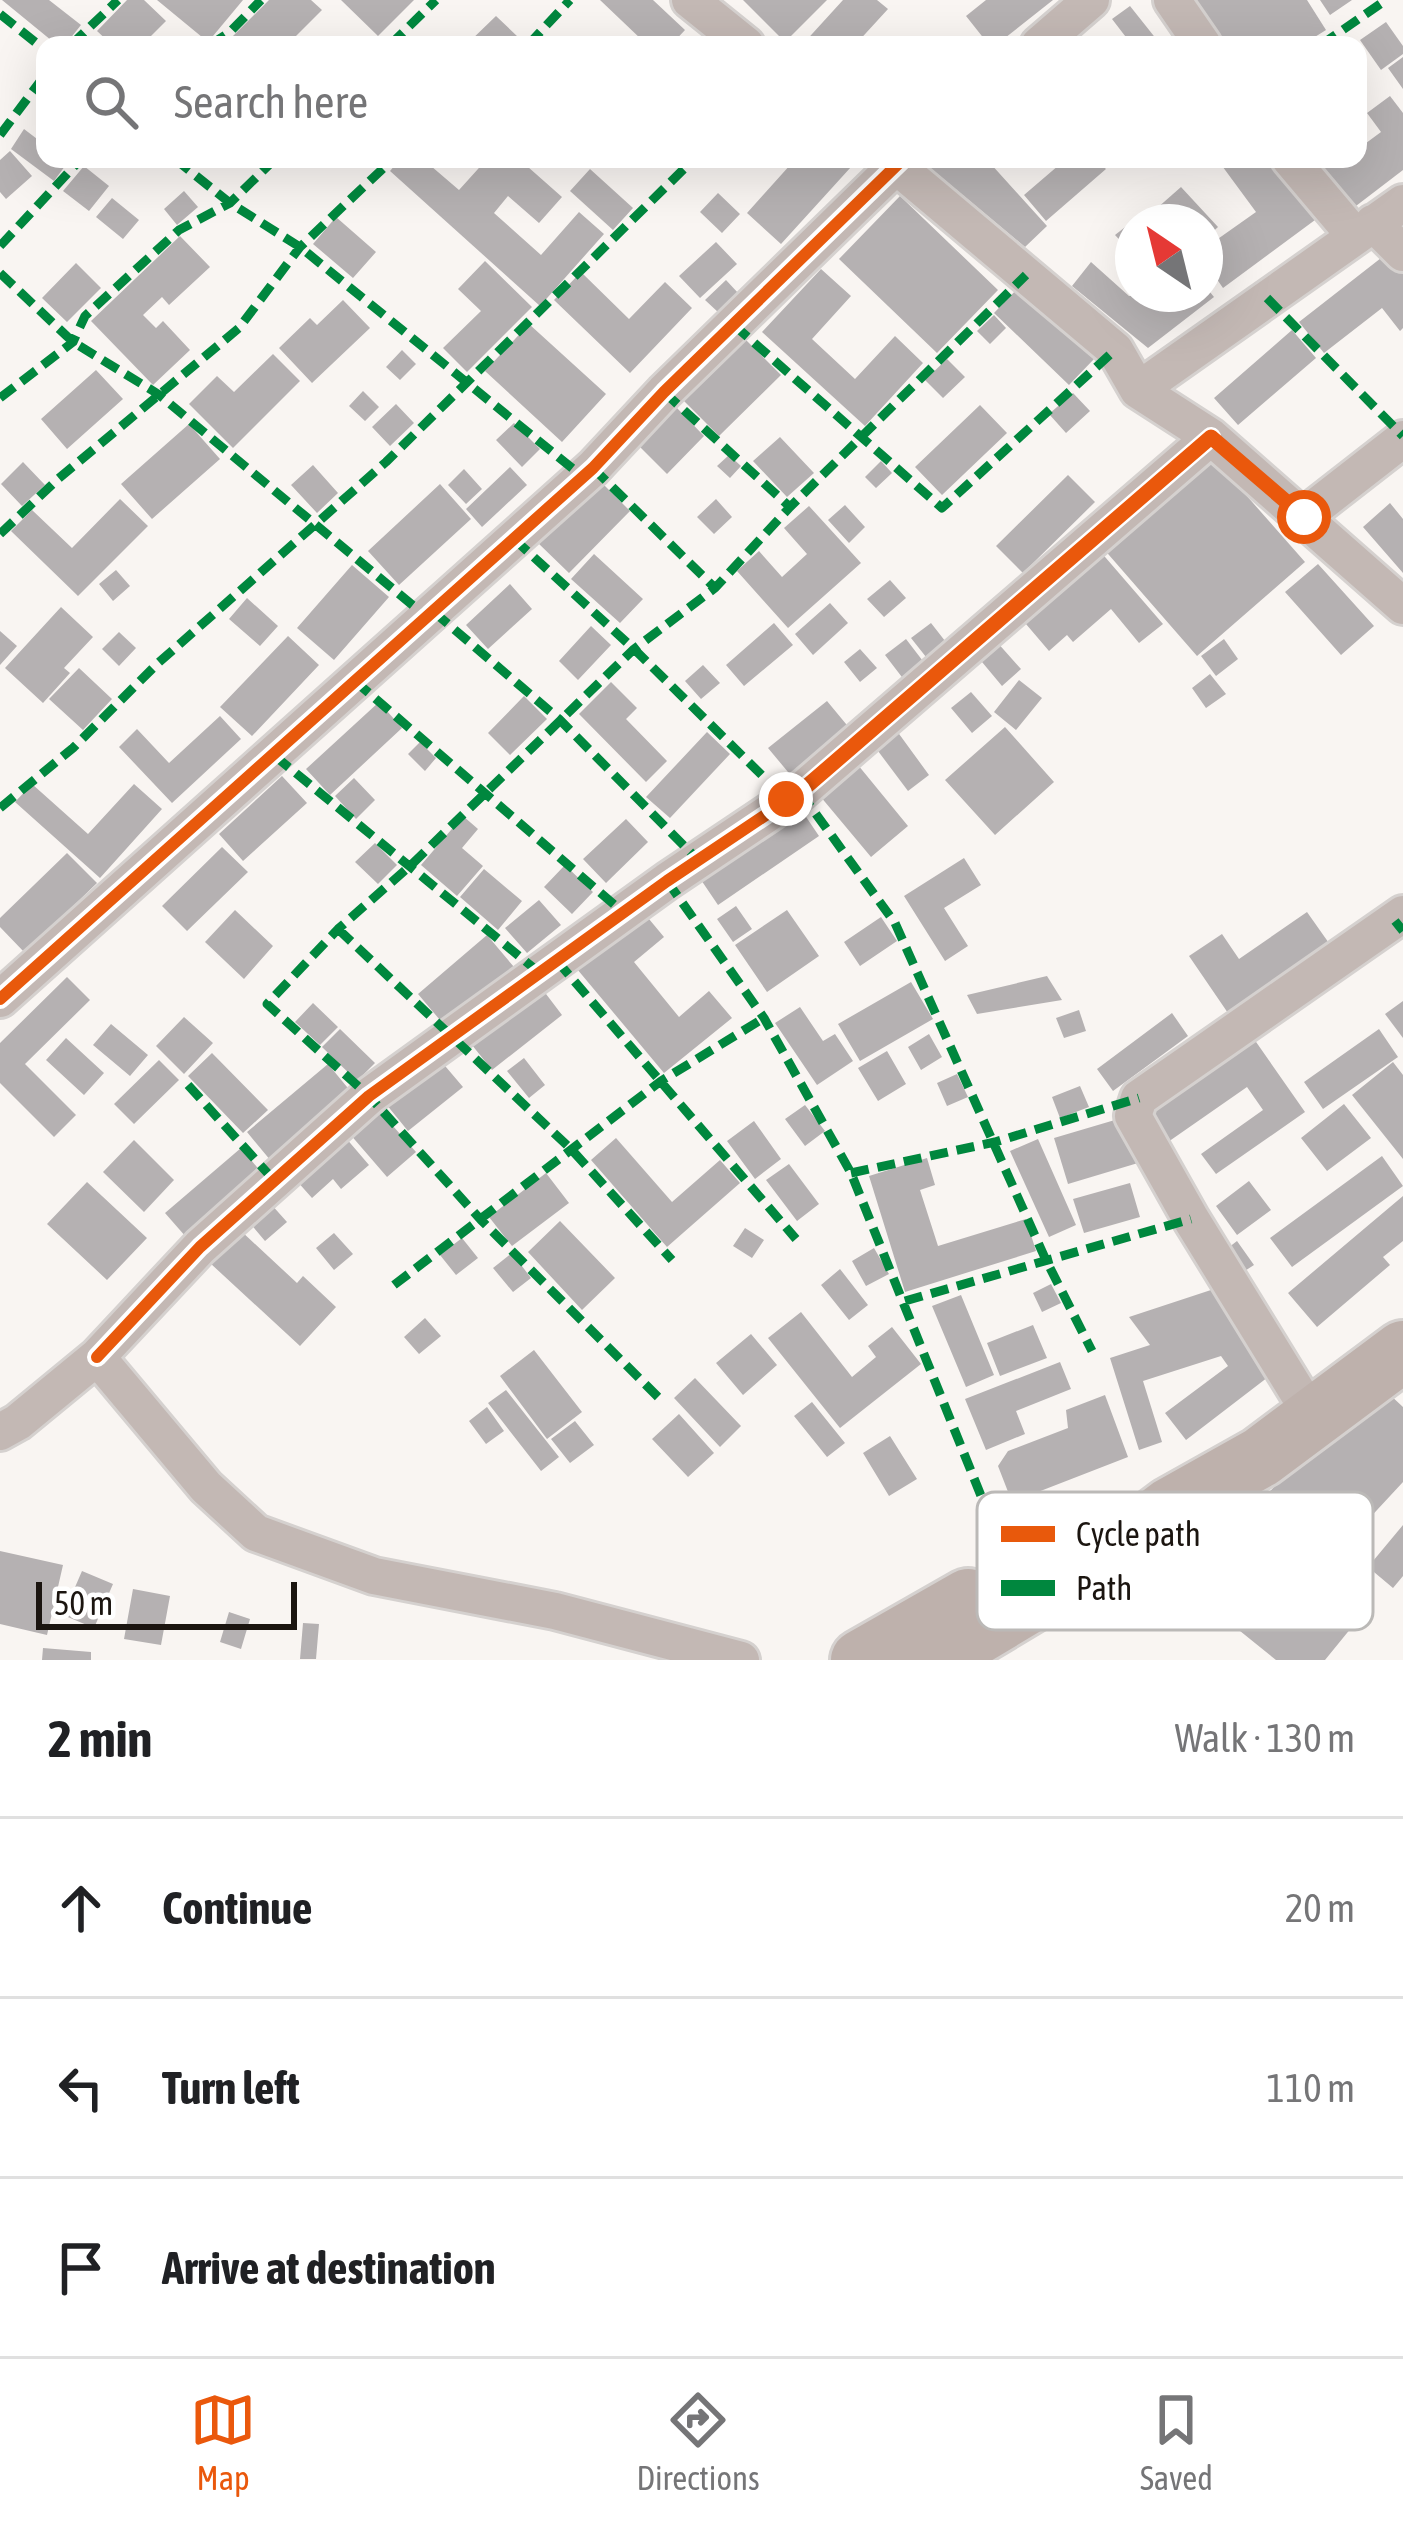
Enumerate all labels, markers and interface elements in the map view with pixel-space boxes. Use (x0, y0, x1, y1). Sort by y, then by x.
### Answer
search box (36, 36, 1367, 168)
icon: search (78, 69, 144, 135)
text: Search here (174, 76, 368, 128)
north arrow (1115, 204, 1223, 312)
route start (1277, 490, 1331, 544)
route end (759, 772, 813, 826)
legend (977, 1492, 1373, 1630)
text: Cycle path (1076, 1515, 1201, 1553)
text: Path (1076, 1569, 1132, 1607)
scale bar (36, 1576, 297, 1629)
text: 50 m (54, 1584, 113, 1622)
text: 2 min (48, 1709, 152, 1768)
text: Walk · 130 m (1175, 1716, 1355, 1760)
icon: ahead (48, 1875, 114, 1941)
text: Continue (162, 1882, 313, 1934)
text: 20 m (1285, 1886, 1355, 1930)
icon: left (48, 2055, 114, 2121)
text: Turn left (162, 2062, 300, 2114)
text: 110 m (1267, 2066, 1355, 2110)
icon: arrive (48, 2235, 114, 2301)
text: Arrive at destination (162, 2242, 496, 2294)
tab: Map (190, 2387, 256, 2497)
tab: Directions (636, 2387, 760, 2497)
tab: Saved (1140, 2387, 1213, 2497)

